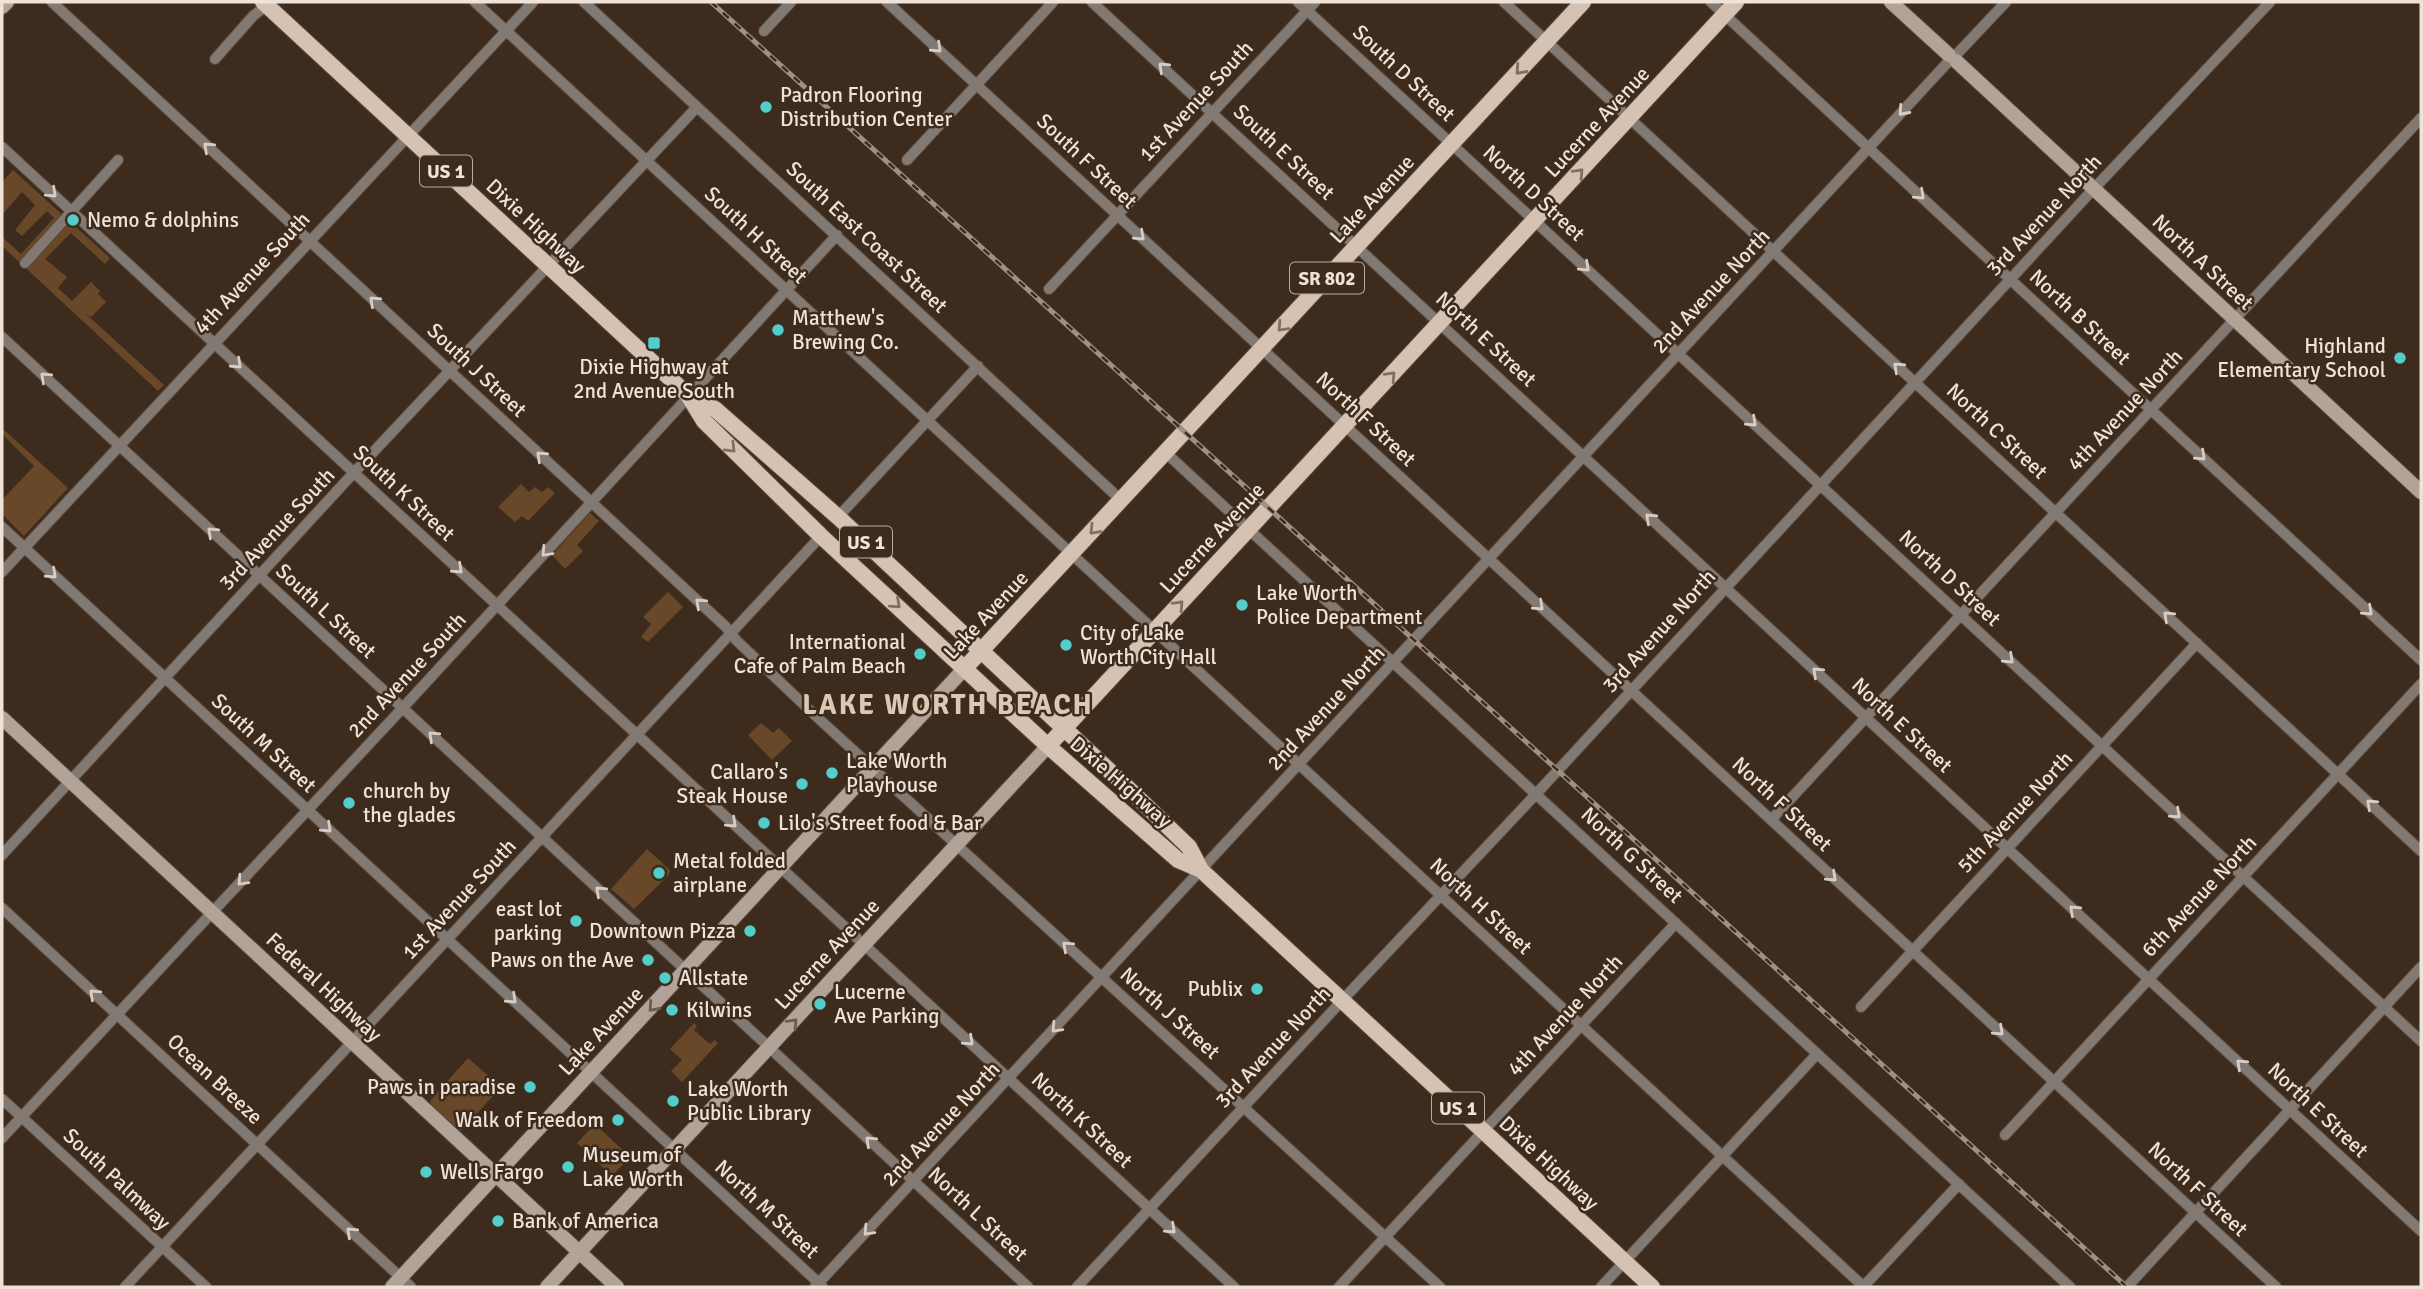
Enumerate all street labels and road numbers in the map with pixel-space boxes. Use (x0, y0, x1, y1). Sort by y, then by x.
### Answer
street label: South D Street (1347, 19, 1461, 127)
street label: 1st Avenue South (1133, 35, 1259, 167)
street label: Lucerne Avenue (1539, 61, 1655, 183)
street label: South E Street (1228, 99, 1340, 205)
street label: South F Street (1031, 108, 1143, 214)
street label: North D Street (1478, 139, 1590, 247)
street label: Lake Avenue (1324, 149, 1420, 249)
street label: 3rd Avenue North (1981, 149, 2107, 281)
road number: US 1 (420, 155, 472, 186)
street label: South East Coast Street (781, 156, 953, 318)
street label: Dixie Highway (481, 173, 591, 279)
street label: South H Street (699, 181, 813, 289)
street label: 4th Avenue South (189, 206, 315, 340)
street label: North A Street (2147, 209, 2259, 315)
street label: 2nd Avenue North (1647, 223, 1775, 359)
road number: SR 802 (1290, 262, 1364, 294)
street label: North B Street (2024, 264, 2136, 370)
street label: North E Street (1430, 286, 1542, 392)
street label: South J Street (422, 317, 532, 423)
street label: 4th Avenue North (2062, 344, 2188, 476)
street label: North F Street (1311, 366, 1421, 472)
street label: North C Street (1941, 378, 2053, 484)
street label: South K Street (348, 439, 460, 547)
street label: 3rd Avenue South (214, 462, 340, 596)
street label: Lucerne Avenue (1154, 477, 1270, 599)
street label: North D Street (1894, 524, 2006, 632)
road number: US 1 (840, 526, 892, 558)
street label: South L Street (270, 558, 382, 664)
street label: 3rd Avenue North (1597, 564, 1721, 698)
street label: Lake Avenue (938, 565, 1034, 665)
street label: 2nd Avenue South (342, 607, 472, 743)
street label: 2nd Avenue North (1262, 640, 1390, 776)
street label: North E Street (1846, 672, 1958, 778)
street label: South M Street (206, 688, 322, 798)
street label: Dixie Highway (1065, 731, 1178, 834)
street label: 5th Avenue North (1952, 746, 2078, 878)
street label: North F Street (1727, 751, 1837, 857)
street label: North G Street (1576, 801, 1688, 909)
street label: 6th Avenue North (2136, 830, 2262, 962)
street label: 1st Avenue South (396, 833, 522, 965)
street label: North H Street (1424, 852, 1538, 960)
street label: Lucerne Avenue (769, 893, 885, 1015)
street label: Federal Highway (261, 927, 387, 1047)
street label: 4th Avenue North (1502, 949, 1628, 1081)
street label: North J Street (1115, 961, 1225, 1065)
street label: Lake Avenue (553, 981, 649, 1081)
street label: 3rd Avenue North (1210, 981, 1336, 1113)
street label: Ocean Breeze (162, 1028, 268, 1130)
street label: 2nd Avenue North (877, 1056, 1005, 1192)
street label: North E Street (2262, 1057, 2374, 1163)
street label: North K Street (1026, 1067, 1138, 1173)
road number: US 1 (1432, 1092, 1484, 1124)
street label: Dixie Highway (1494, 1110, 1604, 1216)
street label: South Palmway (58, 1123, 176, 1235)
street label: North F Street (2143, 1136, 2253, 1242)
street label: North M Street (709, 1154, 825, 1264)
street label: North L Street (923, 1161, 1033, 1267)

